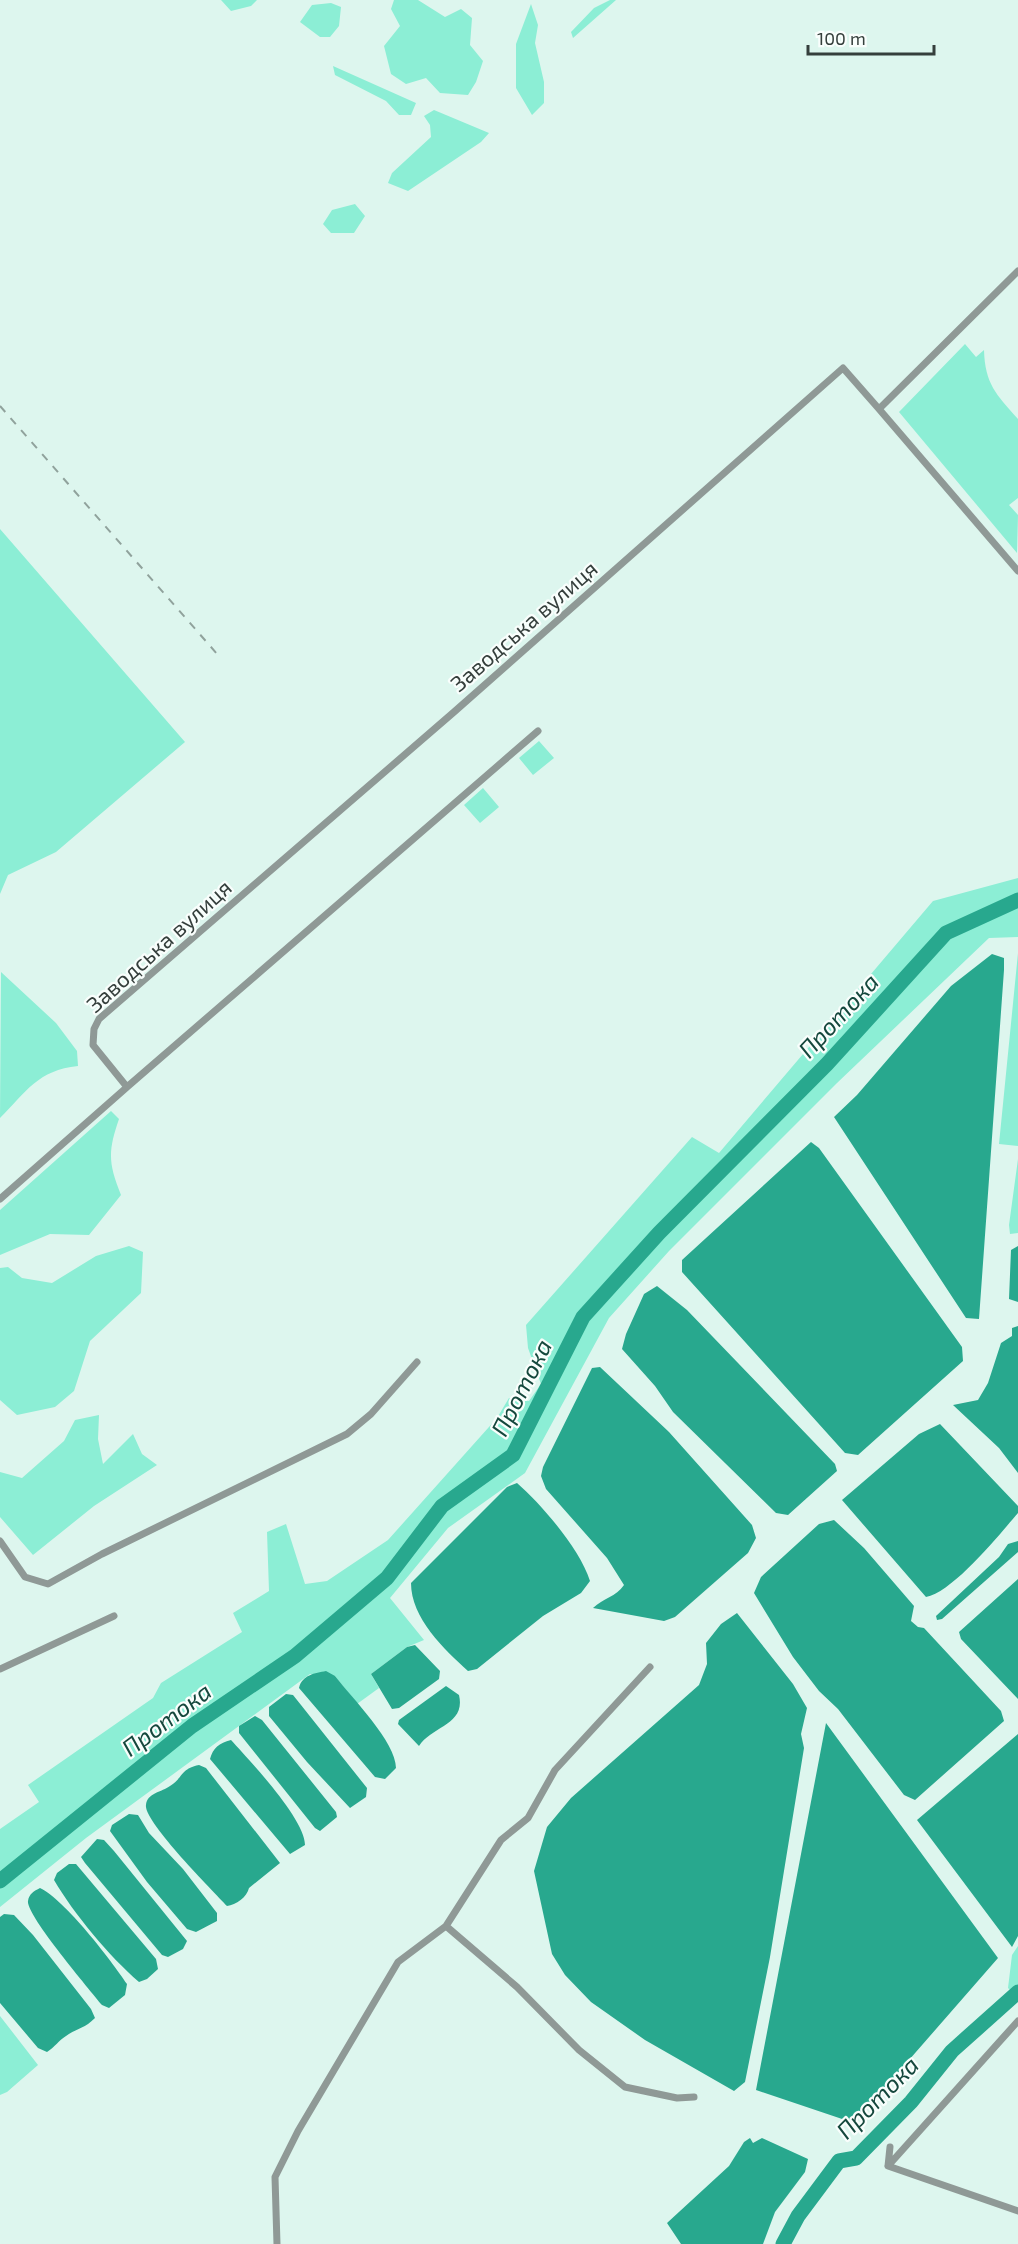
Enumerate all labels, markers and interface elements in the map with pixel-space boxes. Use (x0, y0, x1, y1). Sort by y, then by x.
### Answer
scale bar (808, 18, 934, 56)
text: 100 m (817, 27, 866, 49)
street label: Заводська вулиця (445, 554, 603, 697)
street label: Заводська вулиця (81, 873, 237, 1018)
water label: Протока (792, 967, 884, 1063)
water label: Протока (484, 1334, 557, 1441)
water label: Протока (116, 1676, 217, 1762)
water label: Протока (830, 2050, 924, 2144)

